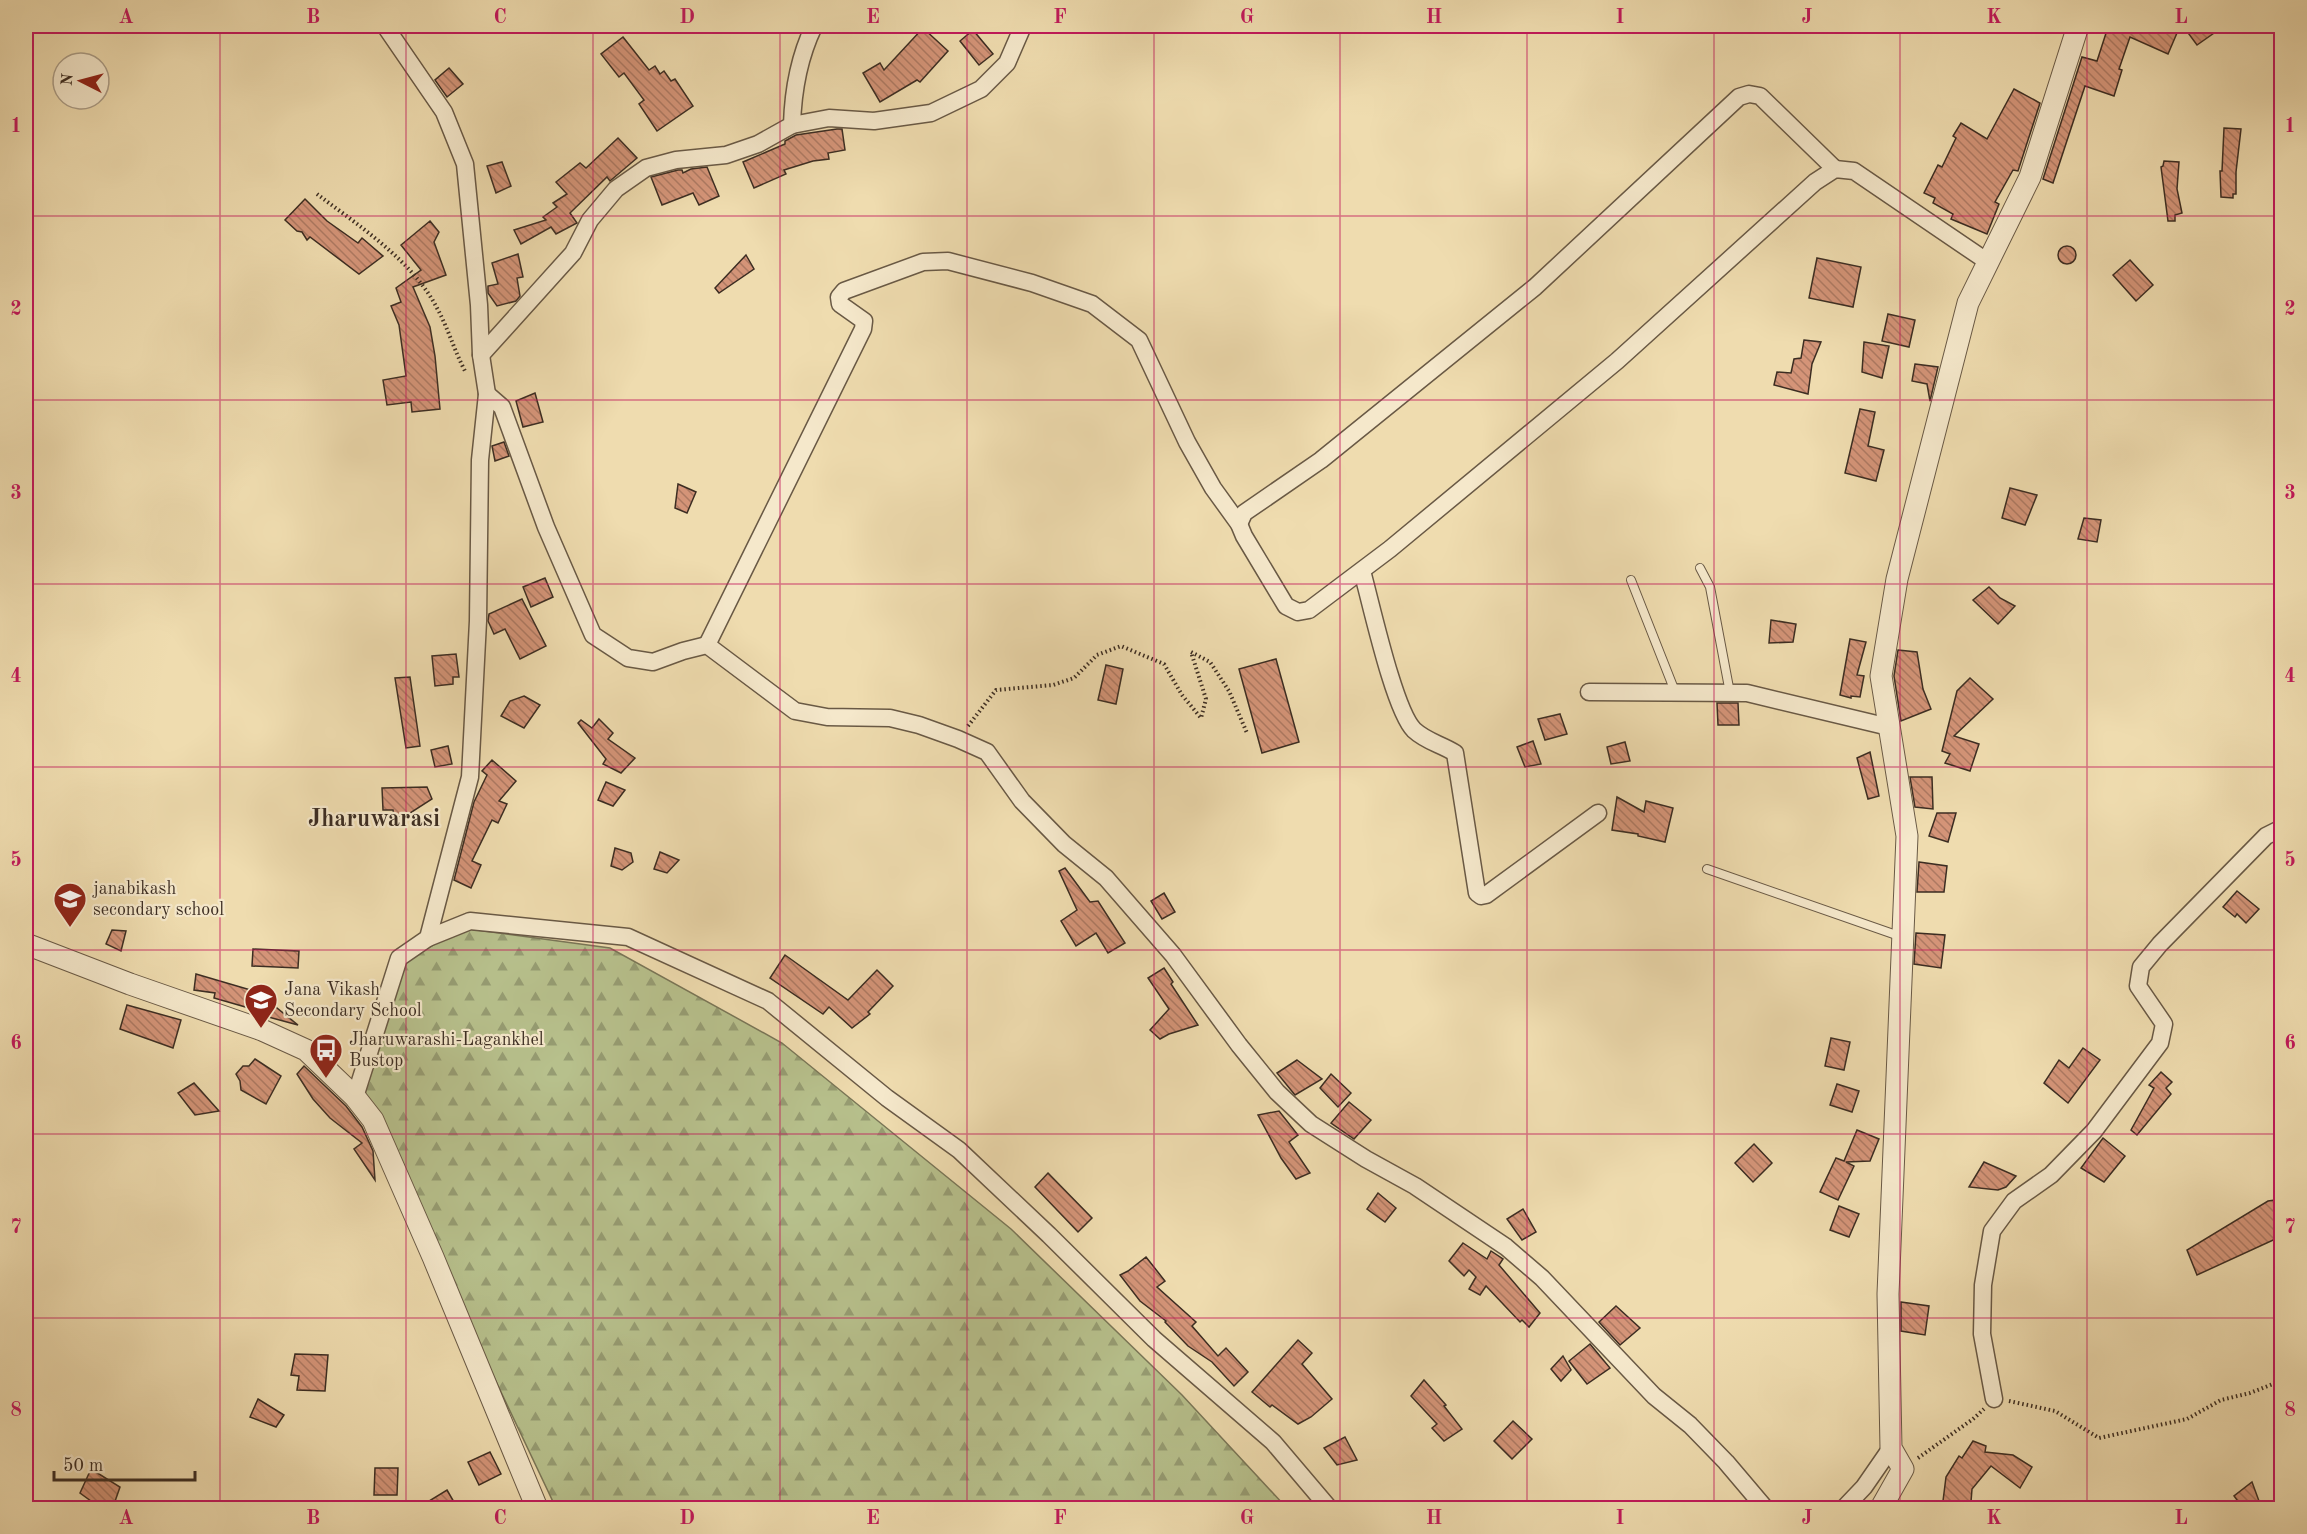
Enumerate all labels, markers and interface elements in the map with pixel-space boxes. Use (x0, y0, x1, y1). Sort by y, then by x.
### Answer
text: A (118, 8, 134, 28)
text: B (306, 8, 320, 28)
text: C (493, 8, 507, 28)
text: D (679, 8, 695, 28)
text: E (866, 8, 880, 28)
text: F (1053, 8, 1067, 28)
text: G (1240, 8, 1254, 28)
text: H (1426, 8, 1442, 28)
text: I (1616, 8, 1624, 28)
text: J (1802, 8, 1813, 28)
text: K (1986, 8, 2002, 28)
text: L (2174, 8, 2188, 28)
north arrow (51, 51, 111, 111)
text: N (59, 72, 77, 87)
text: 1 (10, 117, 22, 137)
text: 1 (2284, 117, 2296, 137)
text: 2 (10, 300, 22, 320)
text: 2 (2284, 300, 2296, 320)
text: 3 (10, 484, 22, 504)
text: 3 (2284, 484, 2296, 504)
text: 4 (10, 667, 22, 687)
text: 4 (2284, 667, 2296, 687)
district label: Jharuwarasi (308, 808, 440, 832)
text: 5 (10, 850, 22, 871)
text: 5 (2284, 850, 2296, 871)
place label: janabikash secondary school (92, 880, 224, 919)
school or university icon: janabikash secondary school (52, 881, 88, 928)
place label: Jana Vikash Secondary School (284, 981, 422, 1020)
school or university icon: Jana Vikash Secondary School (243, 982, 279, 1029)
place label: Jharuwarashi-Lagankhel Bustop (349, 1031, 544, 1070)
bus stop icon: Jharuwarashi-Lagankhel Bustop (308, 1032, 344, 1079)
text: 6 (10, 1034, 22, 1054)
text: 6 (2284, 1034, 2296, 1054)
text: 7 (10, 1218, 22, 1238)
text: 7 (2284, 1218, 2296, 1238)
text: 8 (10, 1401, 22, 1421)
text: 8 (2284, 1401, 2296, 1421)
scale bar (54, 1444, 195, 1482)
text: 50 m (63, 1457, 103, 1475)
text: A (118, 1509, 134, 1529)
text: B (306, 1509, 320, 1529)
text: C (493, 1509, 507, 1529)
text: D (679, 1509, 695, 1529)
text: E (866, 1509, 880, 1529)
text: F (1053, 1509, 1067, 1529)
text: G (1240, 1509, 1254, 1529)
text: H (1426, 1509, 1442, 1529)
text: I (1616, 1509, 1624, 1529)
text: J (1802, 1509, 1813, 1529)
text: K (1986, 1509, 2002, 1529)
text: L (2174, 1509, 2188, 1529)

